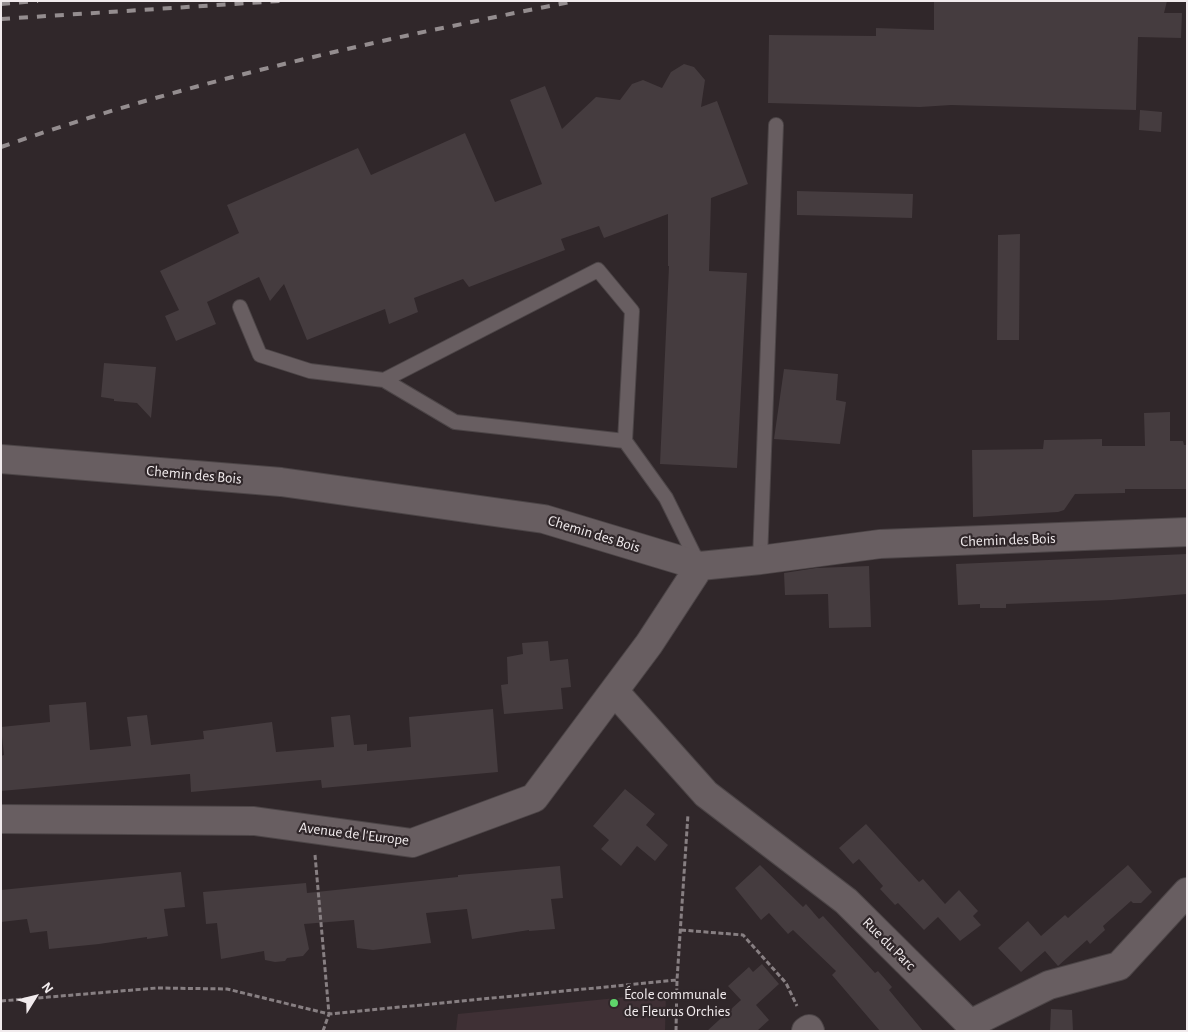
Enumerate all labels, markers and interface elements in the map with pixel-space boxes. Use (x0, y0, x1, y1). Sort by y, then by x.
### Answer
street label: Chemin des Bois (146, 462, 242, 488)
street label: Chemin des Bois (546, 511, 642, 557)
street label: Chemin des Bois (960, 529, 1056, 551)
street label: Avenue de l'Europe (298, 818, 410, 850)
street label: Rue du Parc (859, 914, 919, 974)
north arrow (10, 972, 60, 1022)
text: N (39, 980, 56, 996)
place label: École communale de Fleurus Orchies (624, 985, 730, 1020)
marker: École communale de Fleurus Orchies (608, 997, 620, 1009)

